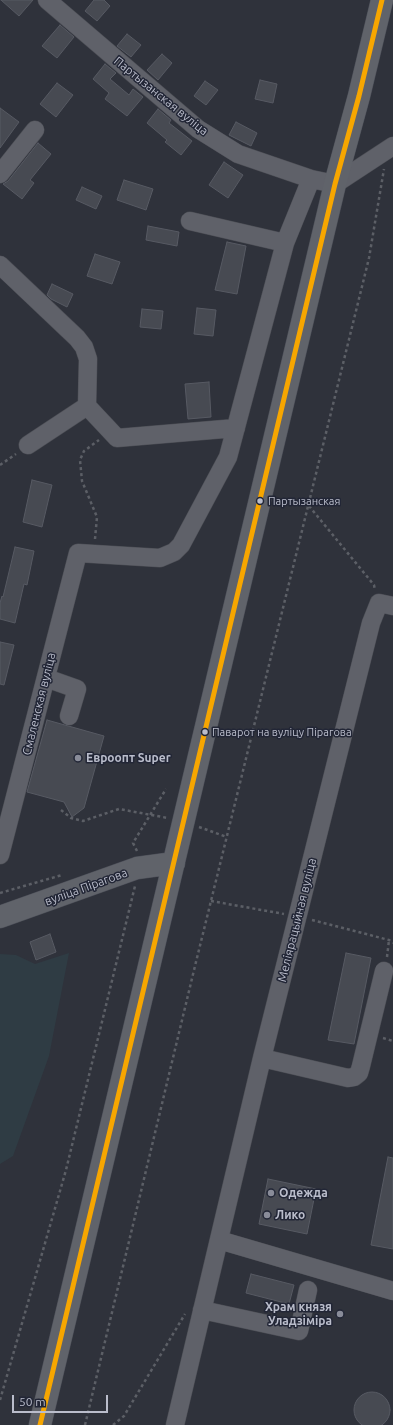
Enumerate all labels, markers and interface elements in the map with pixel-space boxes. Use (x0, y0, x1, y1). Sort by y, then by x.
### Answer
street label: Партызанская вуліца (111, 54, 211, 138)
place label: Партызанская (268, 494, 340, 508)
marker: Партызанская (255, 496, 265, 506)
street label: Смаленская вуліца (19, 651, 59, 757)
place label: Паварот на вуліцу Пірагова (212, 725, 352, 739)
marker: Паварот на вуліцу Пірагова (200, 727, 210, 737)
place label: Евроопт Super (86, 751, 171, 765)
marker: Евроопт Super (73, 753, 83, 763)
street label: Меліярацыйная вуліца (275, 857, 319, 983)
street label: вуліца Пірагова (43, 865, 129, 909)
place label: Одежда (279, 1186, 328, 1200)
marker: Одежда (266, 1188, 276, 1198)
place label: Лико (275, 1208, 305, 1222)
marker: Лико (262, 1210, 272, 1220)
place label: Храм князя Уладзіміра (265, 1300, 332, 1328)
marker: Храм князя Уладзіміра (335, 1309, 345, 1319)
scale bar (14, 1387, 110, 1413)
text: 50 m (19, 1395, 46, 1408)

